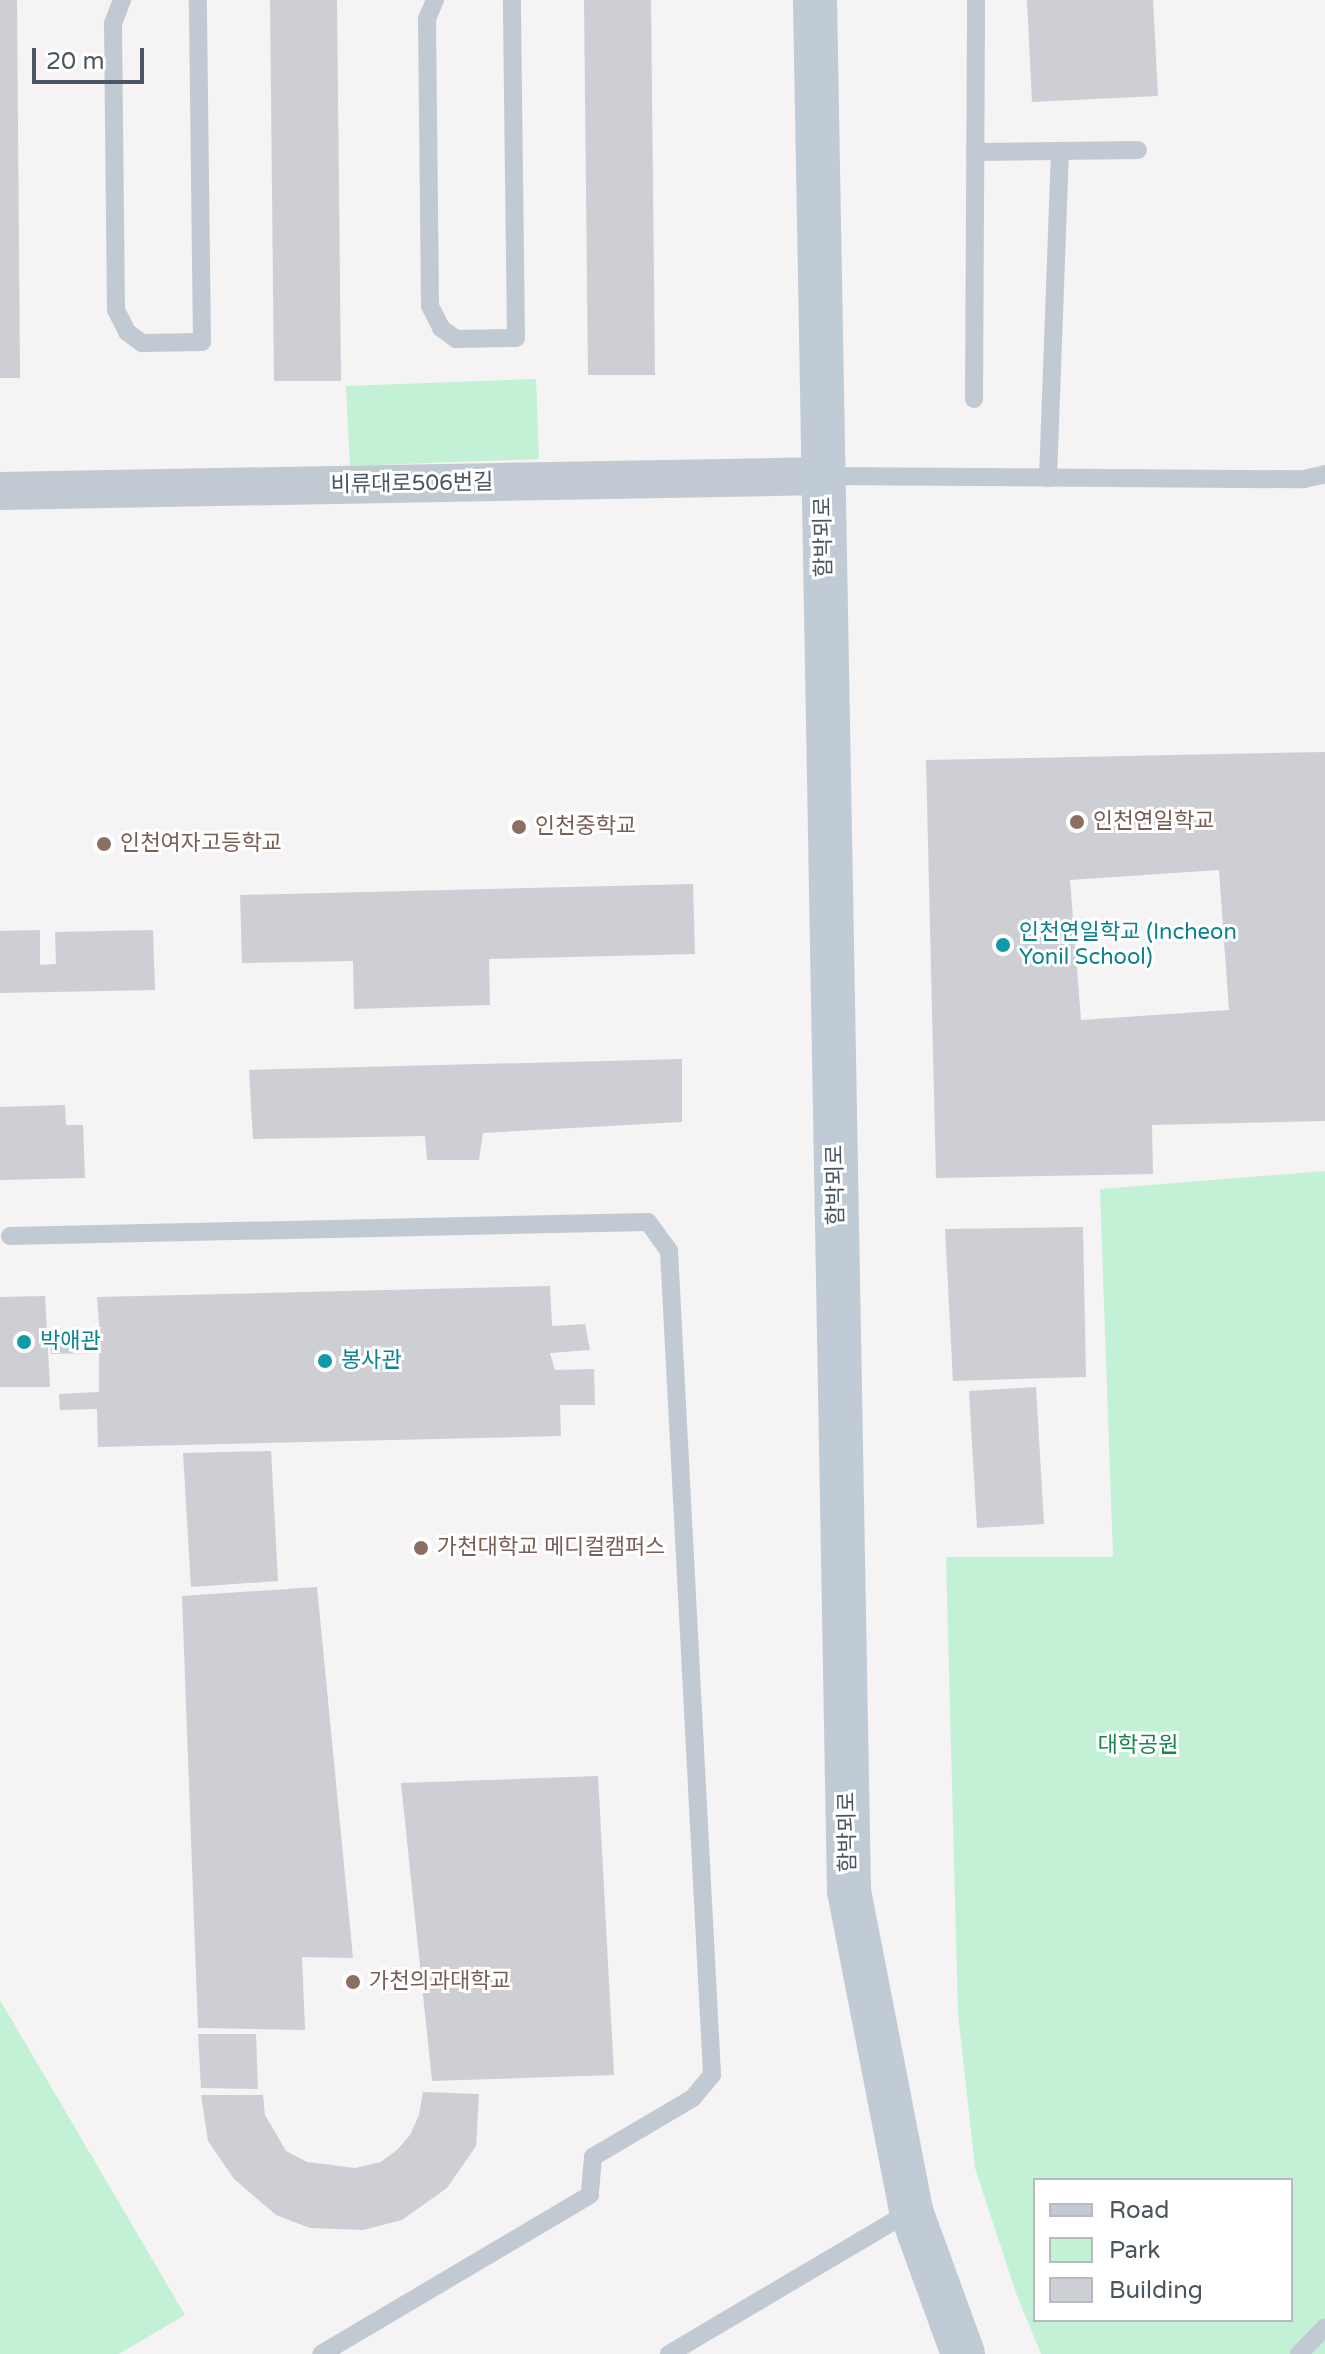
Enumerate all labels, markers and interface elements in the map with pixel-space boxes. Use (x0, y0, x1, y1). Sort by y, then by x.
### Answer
scale bar (36, 32, 148, 82)
text: 20 m (46, 47, 104, 76)
street label: 비류대로506번길 (330, 469, 494, 499)
street label: 함박뫼로 (810, 496, 838, 578)
place label: 인천연일학교 (1093, 809, 1214, 835)
marker: 인천연일학교 (1068, 813, 1086, 831)
place label: 인천중학교 (535, 814, 636, 840)
marker: 인천중학교 (510, 818, 528, 836)
place label: 인천여자고등학교 (120, 831, 282, 857)
marker: 인천여자고등학교 (95, 835, 113, 853)
place label: 인천연일학교 (Incheon Yonil School) (1019, 919, 1237, 970)
marker: 인천연일학교 (Incheon Yonil School) (994, 936, 1012, 954)
street label: 함박뫼로 (822, 1144, 850, 1226)
place label: 박애관 (40, 1329, 101, 1355)
marker: 박애관 (15, 1333, 33, 1351)
place label: 봉사관 (341, 1348, 402, 1374)
marker: 봉사관 (316, 1352, 334, 1370)
place label: 가천대학교 메디컬캠퍼스 (437, 1535, 665, 1561)
marker: 가천대학교 메디컬캠퍼스 (412, 1539, 430, 1557)
park label: 대학공원 (1098, 1733, 1178, 1759)
street label: 함박뫼로 (834, 1791, 862, 1873)
place label: 가천의과대학교 (369, 1969, 511, 1995)
marker: 가천의과대학교 (344, 1973, 362, 1991)
legend (1033, 2178, 1293, 2322)
text: Road (1109, 2196, 1169, 2225)
text: Park (1109, 2236, 1160, 2265)
text: Building (1109, 2276, 1203, 2305)

